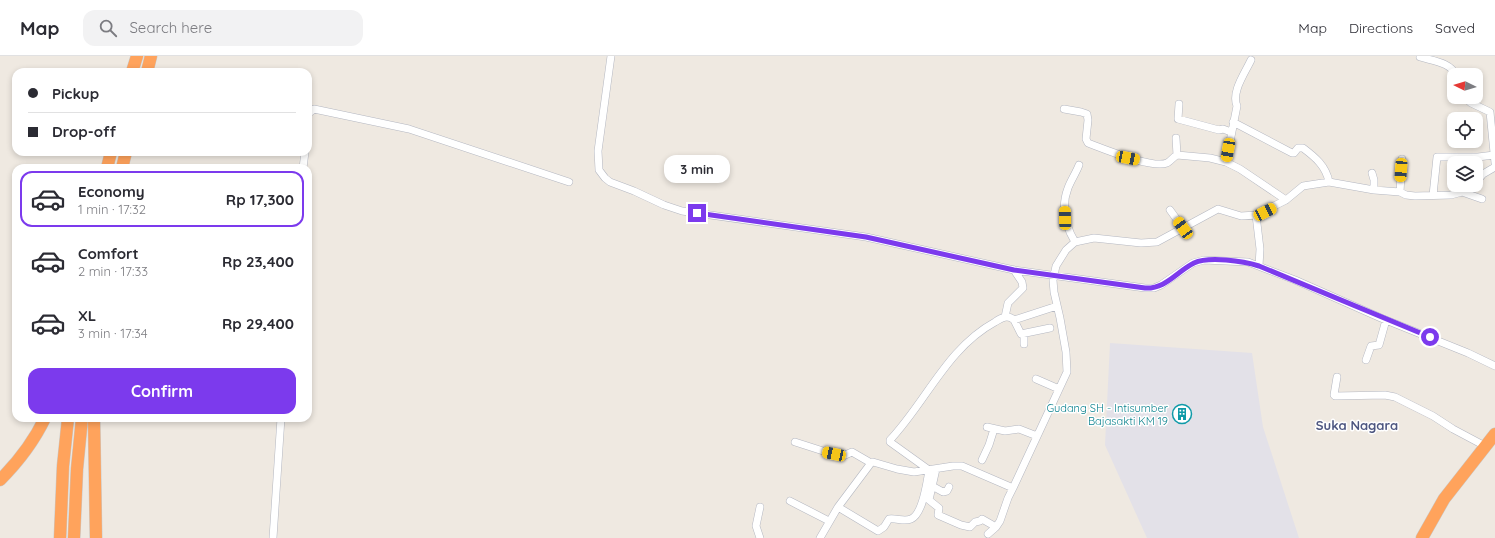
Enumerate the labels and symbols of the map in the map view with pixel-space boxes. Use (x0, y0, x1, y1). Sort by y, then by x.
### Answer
north arrow (1447, 68, 1483, 104)
car (1220, 137, 1236, 163)
car (1115, 150, 1141, 166)
callout: 3 min (664, 155, 730, 183)
car (1394, 158, 1408, 182)
car (1252, 201, 1278, 223)
route end (688, 204, 706, 222)
car (1059, 206, 1071, 230)
car (1171, 215, 1195, 241)
route start (1421, 328, 1439, 346)
place label: Gudang SH - Intisumber Bajasakti KM 19 (1046, 401, 1169, 428)
building icon: Gudang SH - Intisumber Bajasakti KM 19 (1171, 403, 1193, 425)
district label: Suka Nagara (1316, 417, 1398, 433)
car (821, 446, 847, 462)

